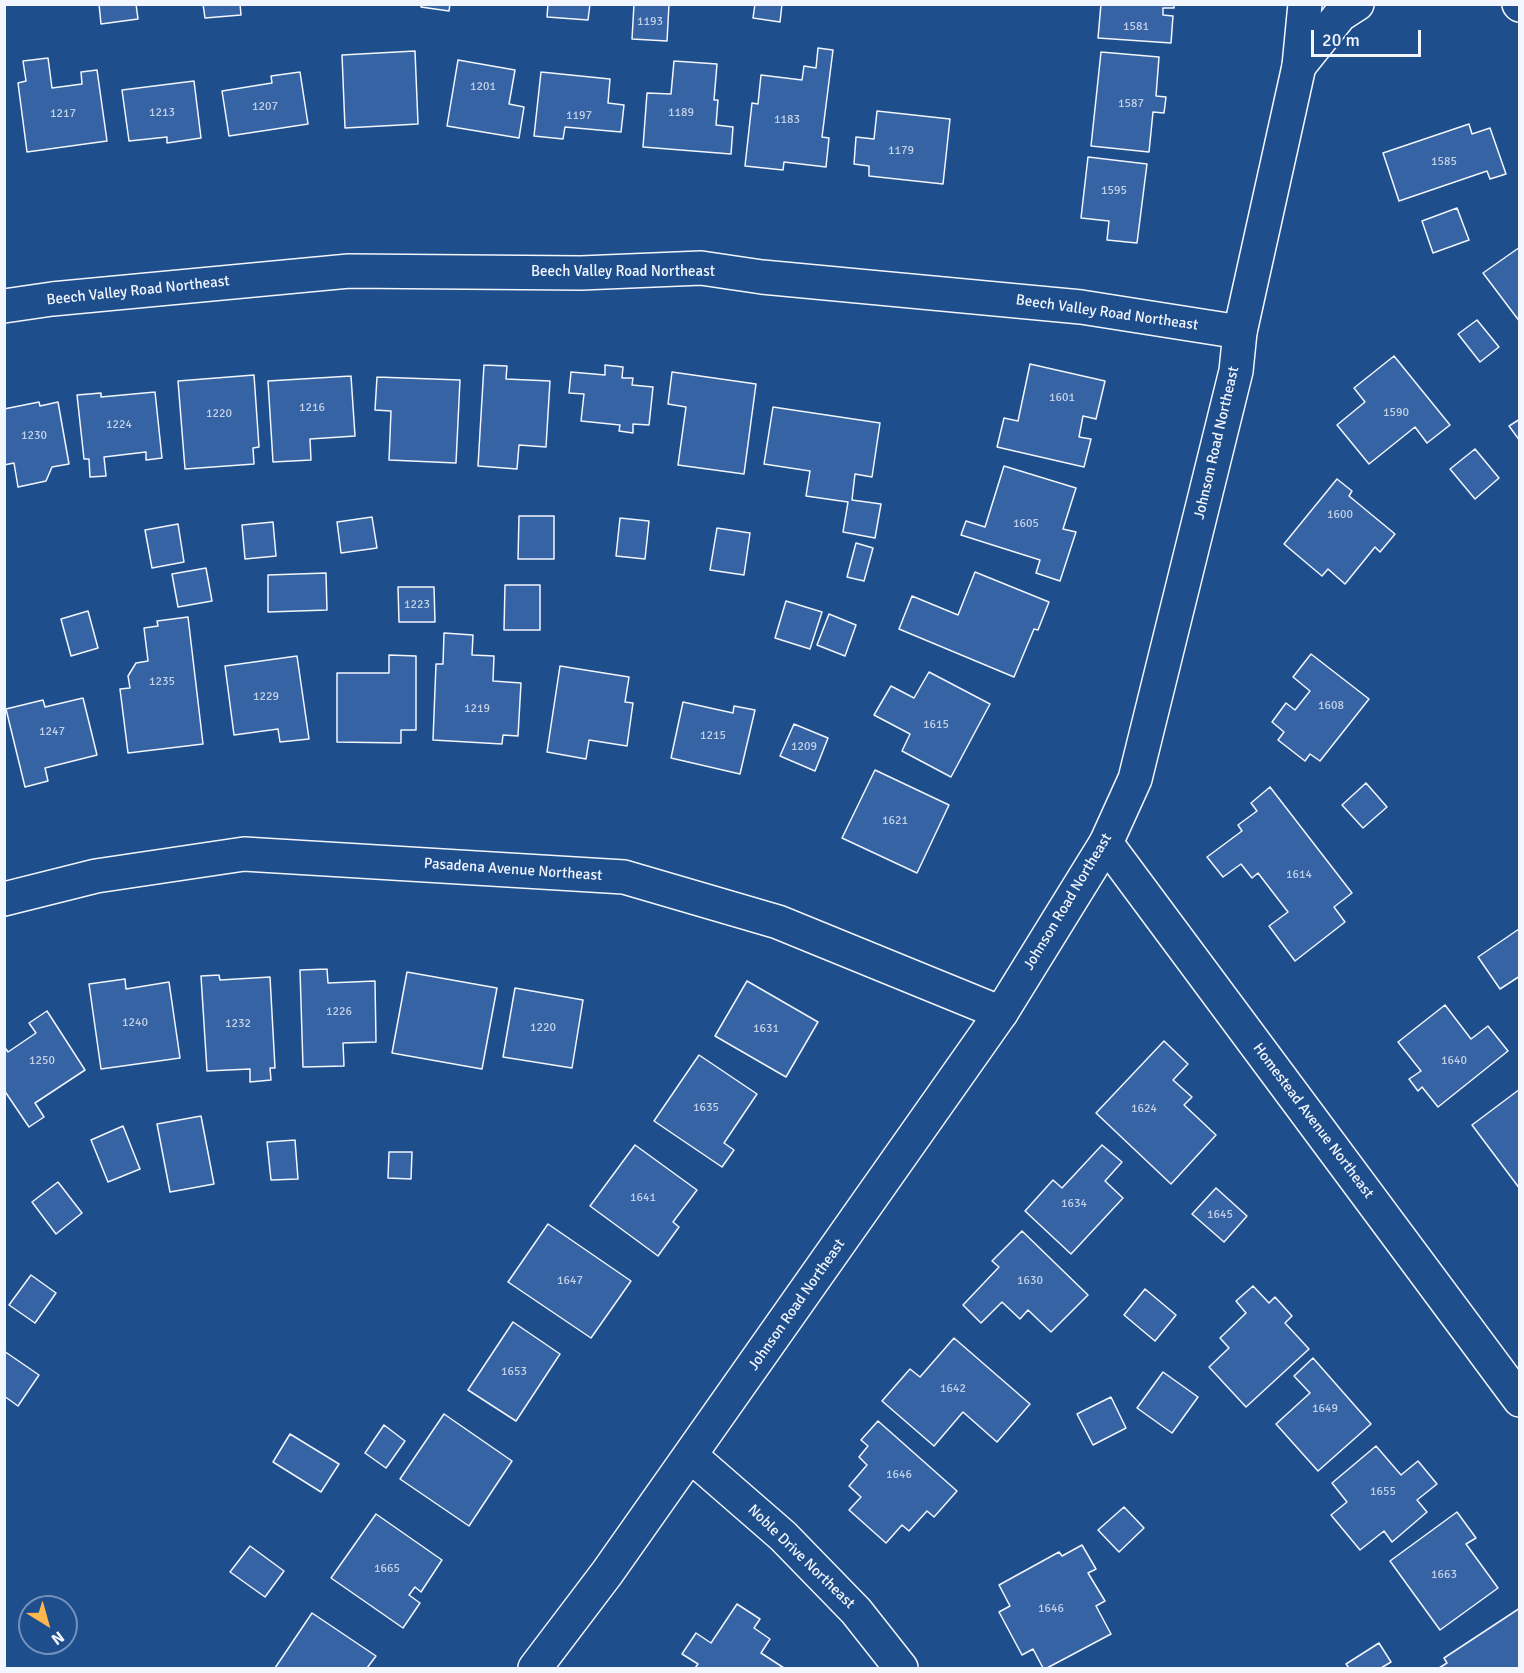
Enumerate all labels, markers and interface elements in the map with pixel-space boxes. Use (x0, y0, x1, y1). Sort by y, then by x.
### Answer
house number: 1193 (637, 15, 663, 29)
scale bar (1314, 18, 1424, 56)
house number: 1581 (1123, 20, 1149, 34)
text: 20 m (1322, 29, 1360, 51)
house number: 1201 (470, 80, 496, 94)
house number: 1587 (1118, 97, 1144, 111)
house number: 1207 (252, 100, 278, 114)
house number: 1213 (149, 106, 175, 120)
house number: 1189 (668, 106, 694, 120)
house number: 1217 (50, 107, 76, 121)
house number: 1197 (566, 109, 592, 123)
house number: 1183 (774, 113, 800, 127)
house number: 1179 (888, 144, 914, 158)
house number: 1585 (1431, 155, 1457, 169)
house number: 1595 (1101, 184, 1127, 198)
street label: Beech Valley Road Northeast (531, 263, 715, 281)
street label: Beech Valley Road Northeast (46, 272, 230, 310)
street label: Beech Valley Road Northeast (1015, 291, 1199, 335)
street label: Johnson Road Northeast (1191, 365, 1243, 521)
house number: 1601 (1049, 391, 1075, 405)
house number: 1216 (299, 401, 325, 415)
house number: 1590 (1383, 406, 1409, 420)
house number: 1220 (206, 407, 232, 421)
house number: 1224 (106, 418, 132, 432)
house number: 1230 (21, 429, 47, 443)
house number: 1600 (1327, 508, 1353, 522)
house number: 1605 (1013, 517, 1039, 531)
house number: 1223 (404, 598, 430, 612)
house number: 1235 (149, 675, 175, 689)
house number: 1229 (253, 690, 279, 704)
house number: 1608 (1318, 699, 1344, 713)
house number: 1219 (464, 702, 490, 716)
house number: 1615 (923, 718, 949, 732)
house number: 1247 (39, 725, 65, 739)
house number: 1215 (700, 729, 726, 743)
house number: 1209 (791, 740, 817, 754)
house number: 1621 (882, 814, 908, 828)
street label: Johnson Road Northeast (1020, 830, 1116, 974)
street label: Pasadena Avenue Northeast (423, 855, 603, 885)
house number: 1614 (1286, 868, 1312, 882)
house number: 1226 (326, 1005, 352, 1019)
house number: 1240 (122, 1016, 148, 1030)
house number: 1232 (225, 1017, 251, 1031)
house number: 1220 (530, 1021, 556, 1035)
house number: 1631 (753, 1022, 779, 1036)
street label: Homestead Avenue Northeast (1249, 1040, 1377, 1202)
house number: 1250 (29, 1054, 55, 1068)
house number: 1640 (1441, 1054, 1467, 1068)
house number: 1635 (693, 1101, 719, 1115)
house number: 1624 (1131, 1102, 1157, 1116)
house number: 1641 (630, 1191, 656, 1205)
house number: 1634 (1061, 1197, 1087, 1211)
house number: 1645 (1207, 1208, 1233, 1222)
street label: Johnson Road Northeast (745, 1236, 849, 1374)
house number: 1647 (557, 1274, 583, 1288)
house number: 1630 (1017, 1274, 1043, 1288)
house number: 1653 (501, 1365, 527, 1379)
house number: 1642 (940, 1382, 966, 1396)
house number: 1649 (1312, 1402, 1338, 1416)
house number: 1646 (886, 1468, 912, 1482)
house number: 1655 (1370, 1485, 1396, 1499)
street label: Noble Drive Northeast (744, 1501, 858, 1613)
house number: 1665 (374, 1562, 400, 1576)
house number: 1663 (1431, 1568, 1457, 1582)
north arrow (18, 1595, 78, 1655)
house number: 1646 (1038, 1602, 1064, 1616)
text: N (47, 1626, 68, 1649)

